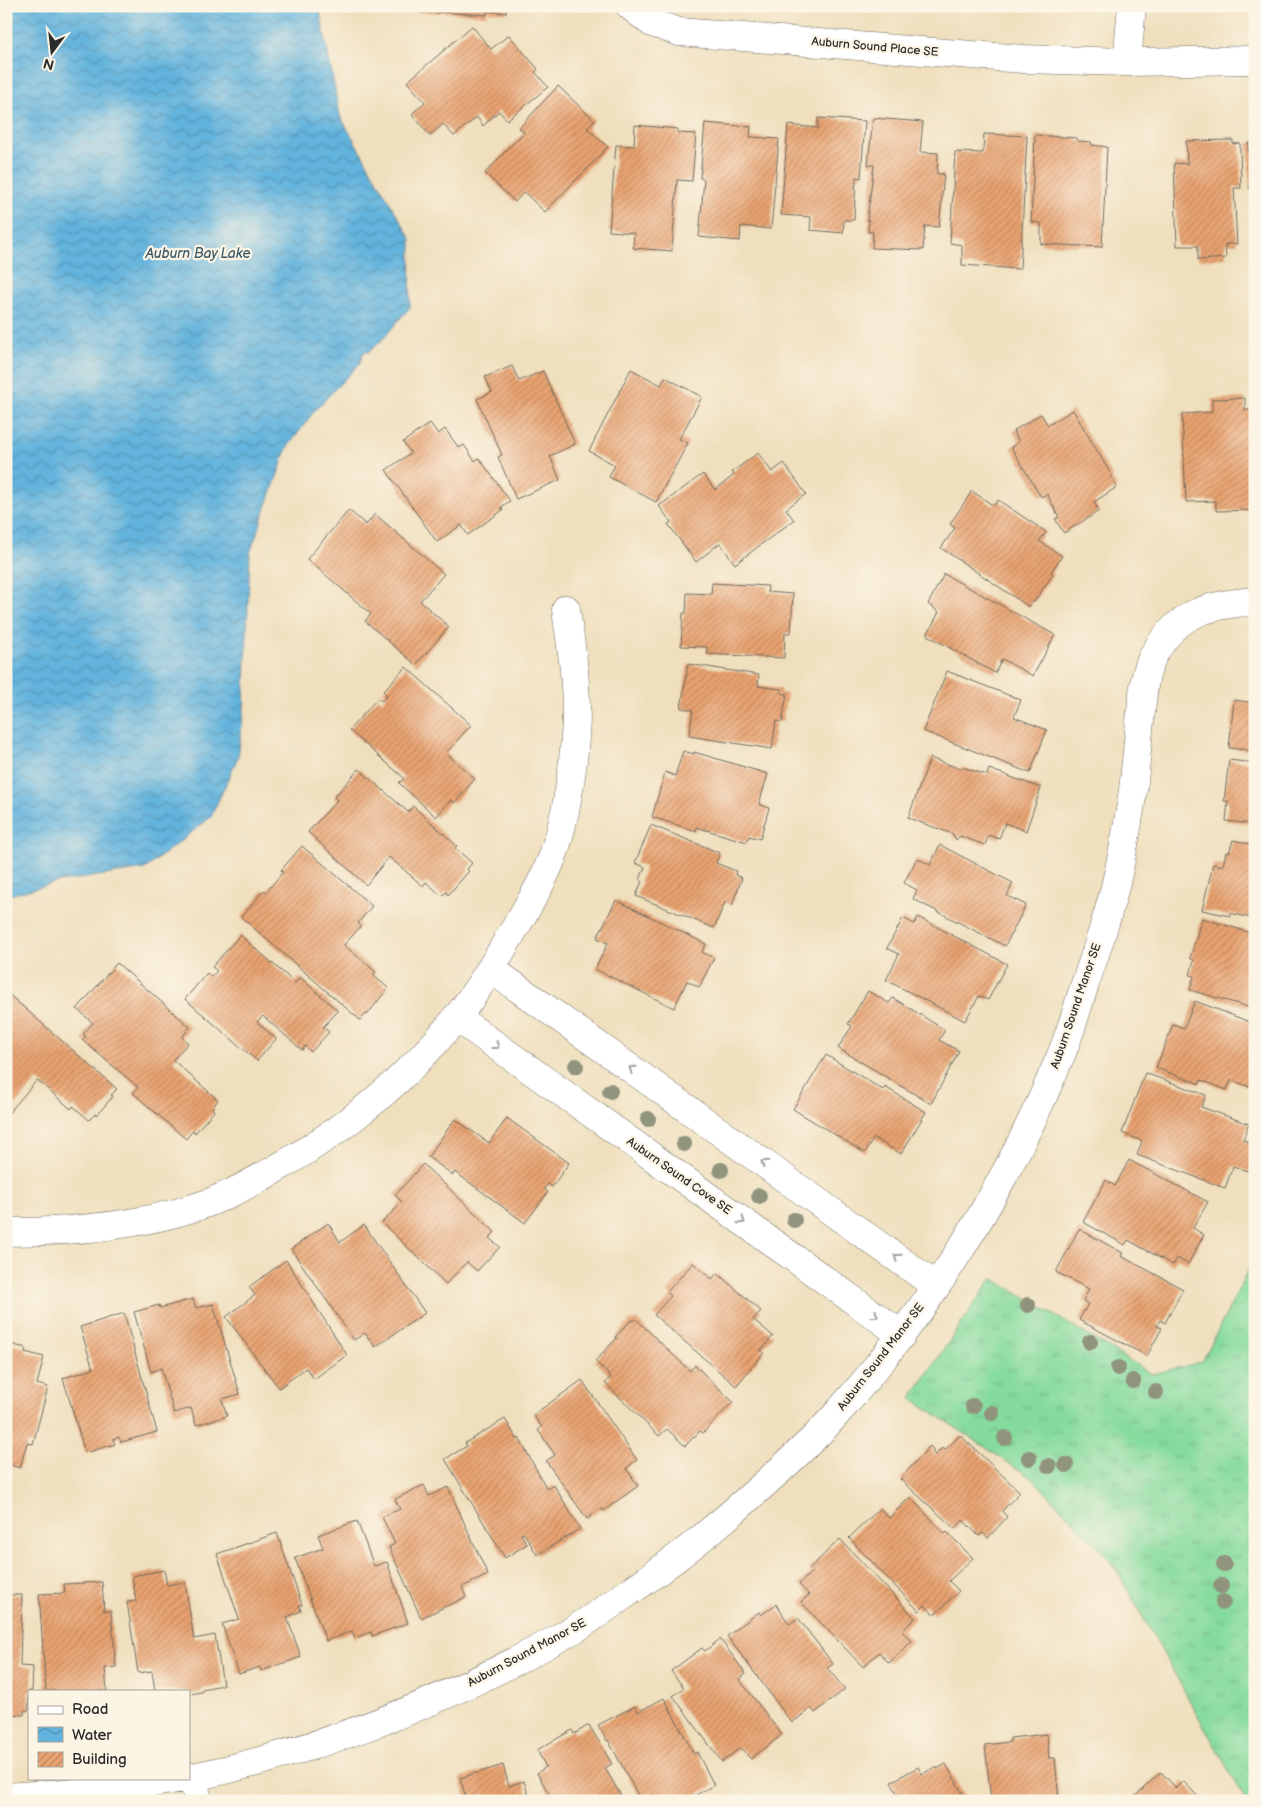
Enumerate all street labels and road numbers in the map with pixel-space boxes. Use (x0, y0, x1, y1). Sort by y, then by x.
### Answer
street label: Auburn Sound Place SE (811, 34, 939, 60)
street label: Auburn Sound Manor SE (1047, 941, 1105, 1071)
street label: Auburn Sound Cove SE (623, 1134, 735, 1218)
street label: Auburn Sound Manor SE (834, 1300, 928, 1414)
street label: Auburn Sound Manor SE (465, 1615, 589, 1691)

